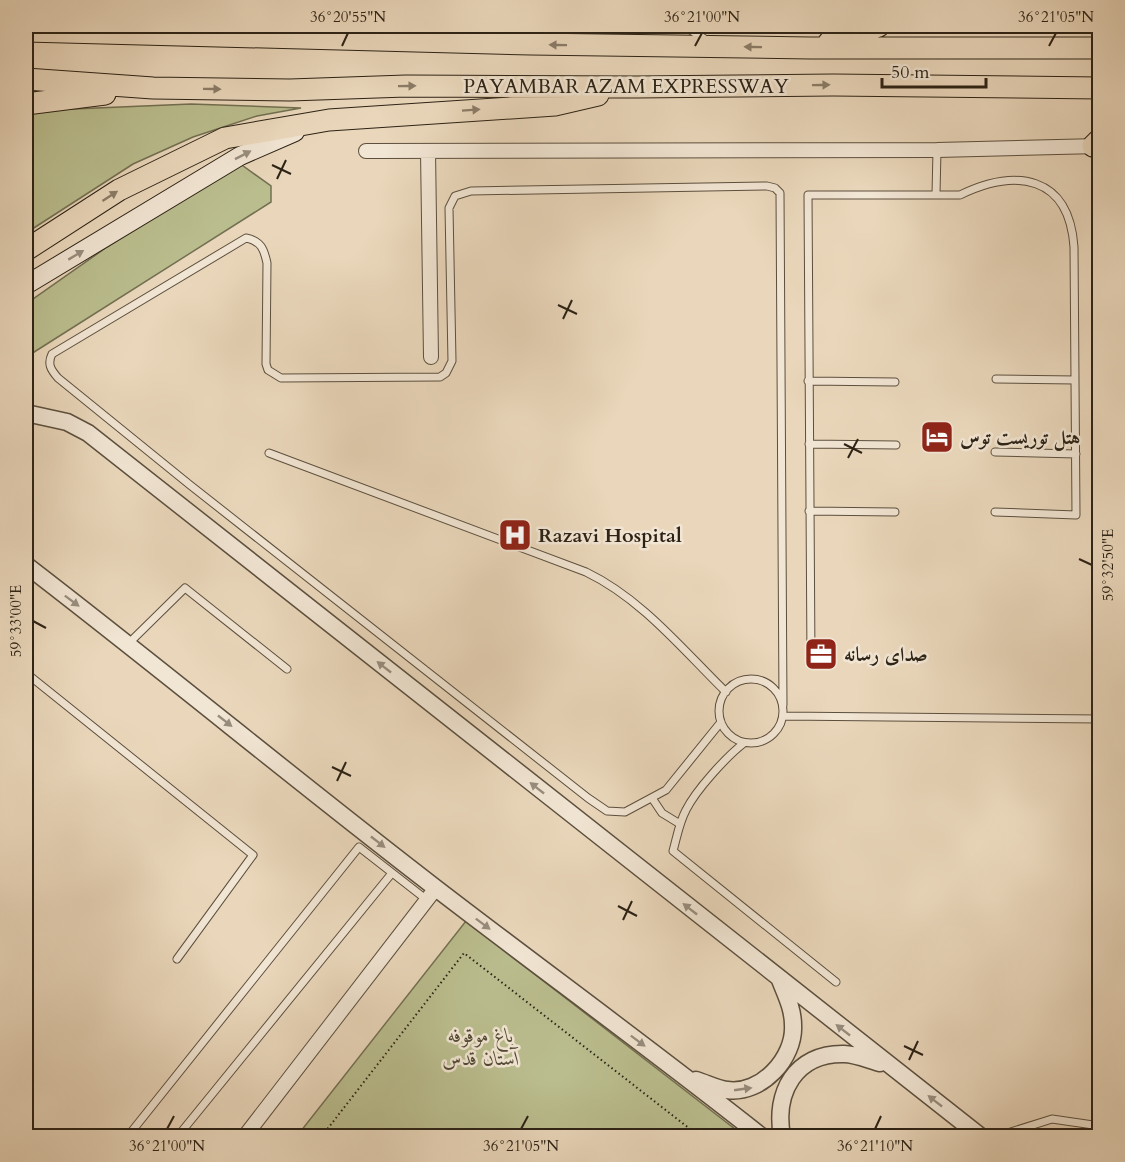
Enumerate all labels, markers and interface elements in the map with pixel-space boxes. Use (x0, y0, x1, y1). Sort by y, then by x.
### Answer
text: 36°20'55"N (310, 7, 386, 27)
text: 36°21'00"N (664, 7, 740, 27)
text: 36°21'05"N (1018, 7, 1094, 27)
one-way arrow (548, 40, 567, 50)
one-way arrow (743, 42, 762, 52)
scale bar (882, 51, 986, 89)
text: 50 m (891, 60, 930, 85)
street label: PAYAMBAR AZAM EXPRESSWAY (463, 73, 789, 100)
one-way arrow (811, 80, 830, 90)
one-way arrow (397, 81, 416, 91)
one-way arrow (202, 84, 221, 94)
one-way arrow (461, 106, 480, 115)
one-way arrow (234, 150, 251, 159)
one-way arrow (102, 190, 118, 201)
one-way arrow (68, 250, 84, 261)
hotel icon: هتل توریست توس (919, 419, 955, 455)
place label: هتل توریست توس (960, 424, 1080, 451)
hospital icon: Razavi Hospital (497, 517, 533, 553)
place label: Razavi Hospital (538, 522, 682, 549)
text: 59°32'50"E (1098, 529, 1118, 601)
text: 59°33'00"E (6, 585, 26, 657)
one-way arrow (64, 594, 80, 607)
office icon: صدای رسانه (803, 636, 839, 672)
place label: صدای رسانه (844, 641, 928, 668)
one-way arrow (377, 662, 392, 674)
one-way arrow (218, 714, 233, 727)
one-way arrow (530, 783, 545, 795)
one-way arrow (370, 836, 386, 849)
one-way arrow (683, 903, 698, 915)
one-way arrow (475, 917, 490, 929)
park label: باغ موقوفه آستان قدس (442, 1022, 520, 1072)
one-way arrow (836, 1024, 851, 1036)
one-way arrow (631, 1035, 646, 1047)
one-way arrow (733, 1084, 752, 1093)
one-way arrow (927, 1096, 942, 1108)
text: 36°21'00"N (129, 1136, 205, 1156)
text: 36°21'05"N (483, 1136, 559, 1156)
text: 36°21'10"N (837, 1136, 913, 1156)

